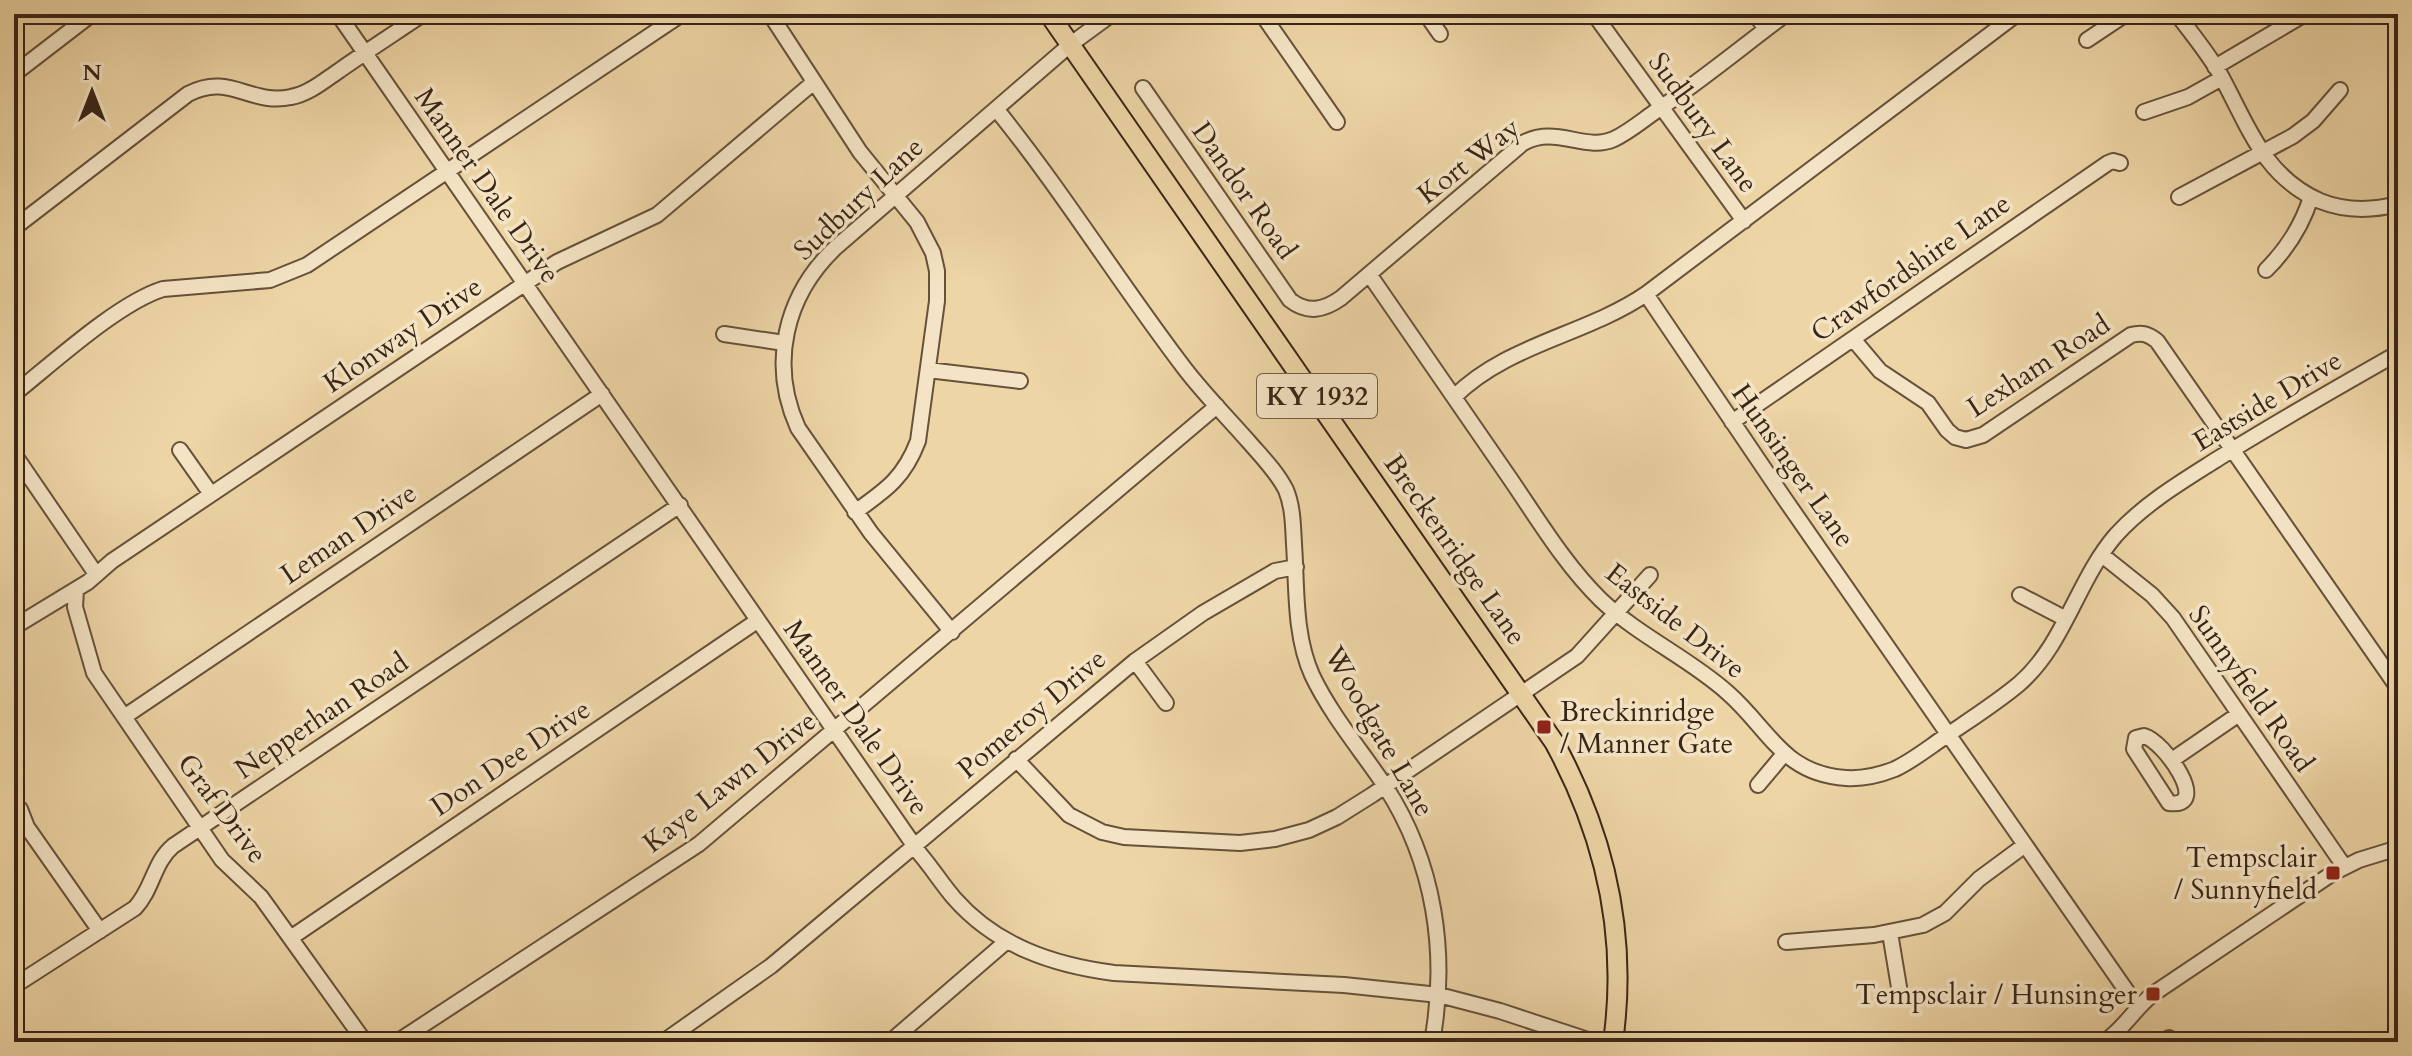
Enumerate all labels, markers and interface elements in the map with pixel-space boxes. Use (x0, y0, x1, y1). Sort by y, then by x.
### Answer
street label: Sudbury Lane (1639, 45, 1767, 200)
north arrow (52, 52, 132, 132)
text: N (82, 58, 102, 88)
street label: Manner Dale Drive (405, 80, 569, 291)
street label: Kort Way (1409, 109, 1528, 213)
street label: Dandor Road (1183, 114, 1306, 267)
street label: Sudbury Lane (785, 129, 932, 269)
street label: Crawfordshire Lane (1803, 185, 2018, 351)
street label: Klonway Drive (316, 268, 489, 402)
street label: Lexham Road (1960, 305, 2118, 426)
street label: Eastside Drive (2186, 341, 2349, 460)
road number: KY 1932 (1257, 374, 1377, 418)
street label: Hunsinger Lane (1723, 376, 1864, 555)
street label: Breckenridge Lane (1375, 447, 1535, 653)
street label: Leman Drive (273, 474, 424, 593)
street label: Eastside Drive (1598, 554, 1753, 687)
street label: Sunnyfield Road (2180, 598, 2323, 780)
street label: Manner Dale Drive (774, 612, 938, 823)
street label: Woodgate Lane (1315, 639, 1443, 824)
street label: Pomeroy Drive (949, 640, 1114, 787)
street label: Nepperhan Road (227, 644, 416, 788)
street label: Don Dee Drive (423, 690, 598, 825)
place label: Breckinridge / Manner Gate (1560, 693, 1733, 763)
street label: Kaye Lawn Drive (635, 702, 824, 862)
marker: Breckinridge / Manner Gate (1535, 718, 1553, 736)
street label: Graf Drive (168, 746, 276, 871)
place label: Tempsclair / Sunnyfield (2174, 839, 2318, 909)
marker: Tempsclair / Sunnyfield (2324, 864, 2342, 882)
place label: Tempsclair / Hunsinger (1855, 976, 2138, 1014)
marker: Tempsclair / Hunsinger (2144, 985, 2162, 1003)

